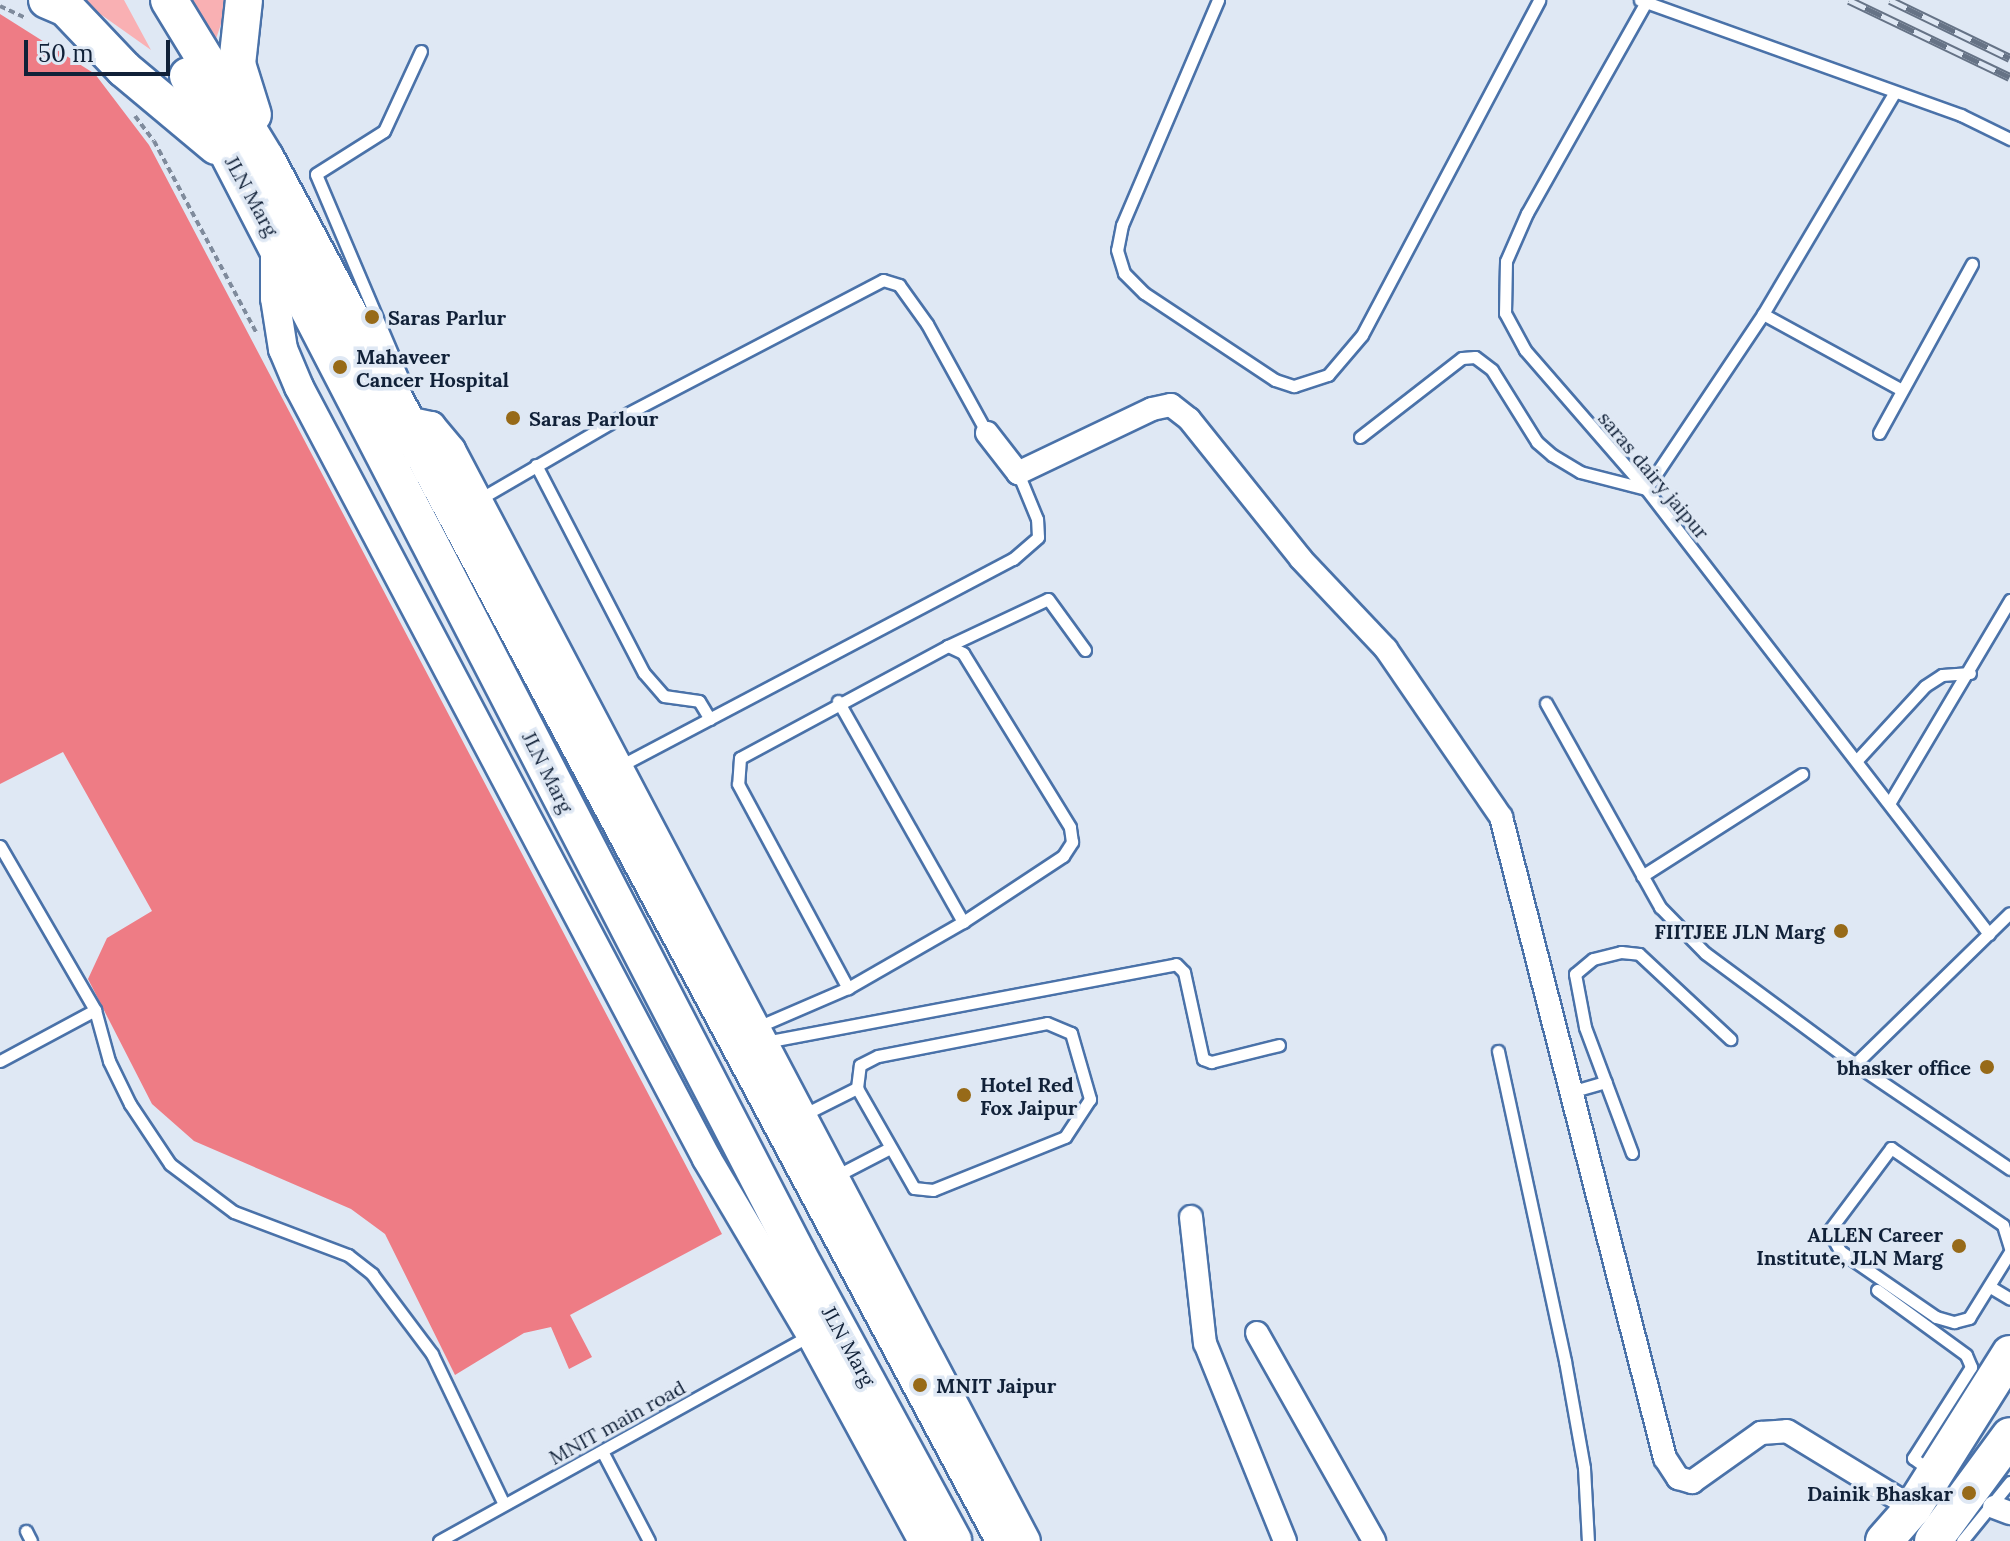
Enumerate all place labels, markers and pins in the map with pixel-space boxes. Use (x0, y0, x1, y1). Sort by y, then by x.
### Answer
place label: Saras Parlur (388, 305, 506, 329)
marker: Saras Parlur (363, 308, 381, 326)
place label: Mahaveer Cancer Hospital (356, 344, 509, 391)
marker: Mahaveer Cancer Hospital (331, 358, 349, 376)
place label: Saras Parlour (529, 406, 658, 430)
marker: Saras Parlour (504, 409, 522, 427)
place label: FIITJEE JLN Marg (1654, 919, 1825, 943)
marker: FIITJEE JLN Marg (1832, 922, 1850, 940)
place label: bhasker office (1837, 1055, 1971, 1079)
marker: bhasker office (1978, 1058, 1996, 1076)
place label: Hotel Red Fox Jaipur (980, 1072, 1077, 1119)
marker: Hotel Red Fox Jaipur (955, 1086, 973, 1104)
place label: ALLEN Career Institute, JLN Marg (1756, 1222, 1943, 1269)
marker: ALLEN Career Institute, JLN Marg (1950, 1237, 1968, 1255)
place label: MNIT Jaipur (936, 1373, 1056, 1397)
marker: MNIT Jaipur (911, 1376, 929, 1394)
place label: Dainik Bhaskar (1807, 1481, 1953, 1505)
marker: Dainik Bhaskar (1960, 1484, 1978, 1502)

